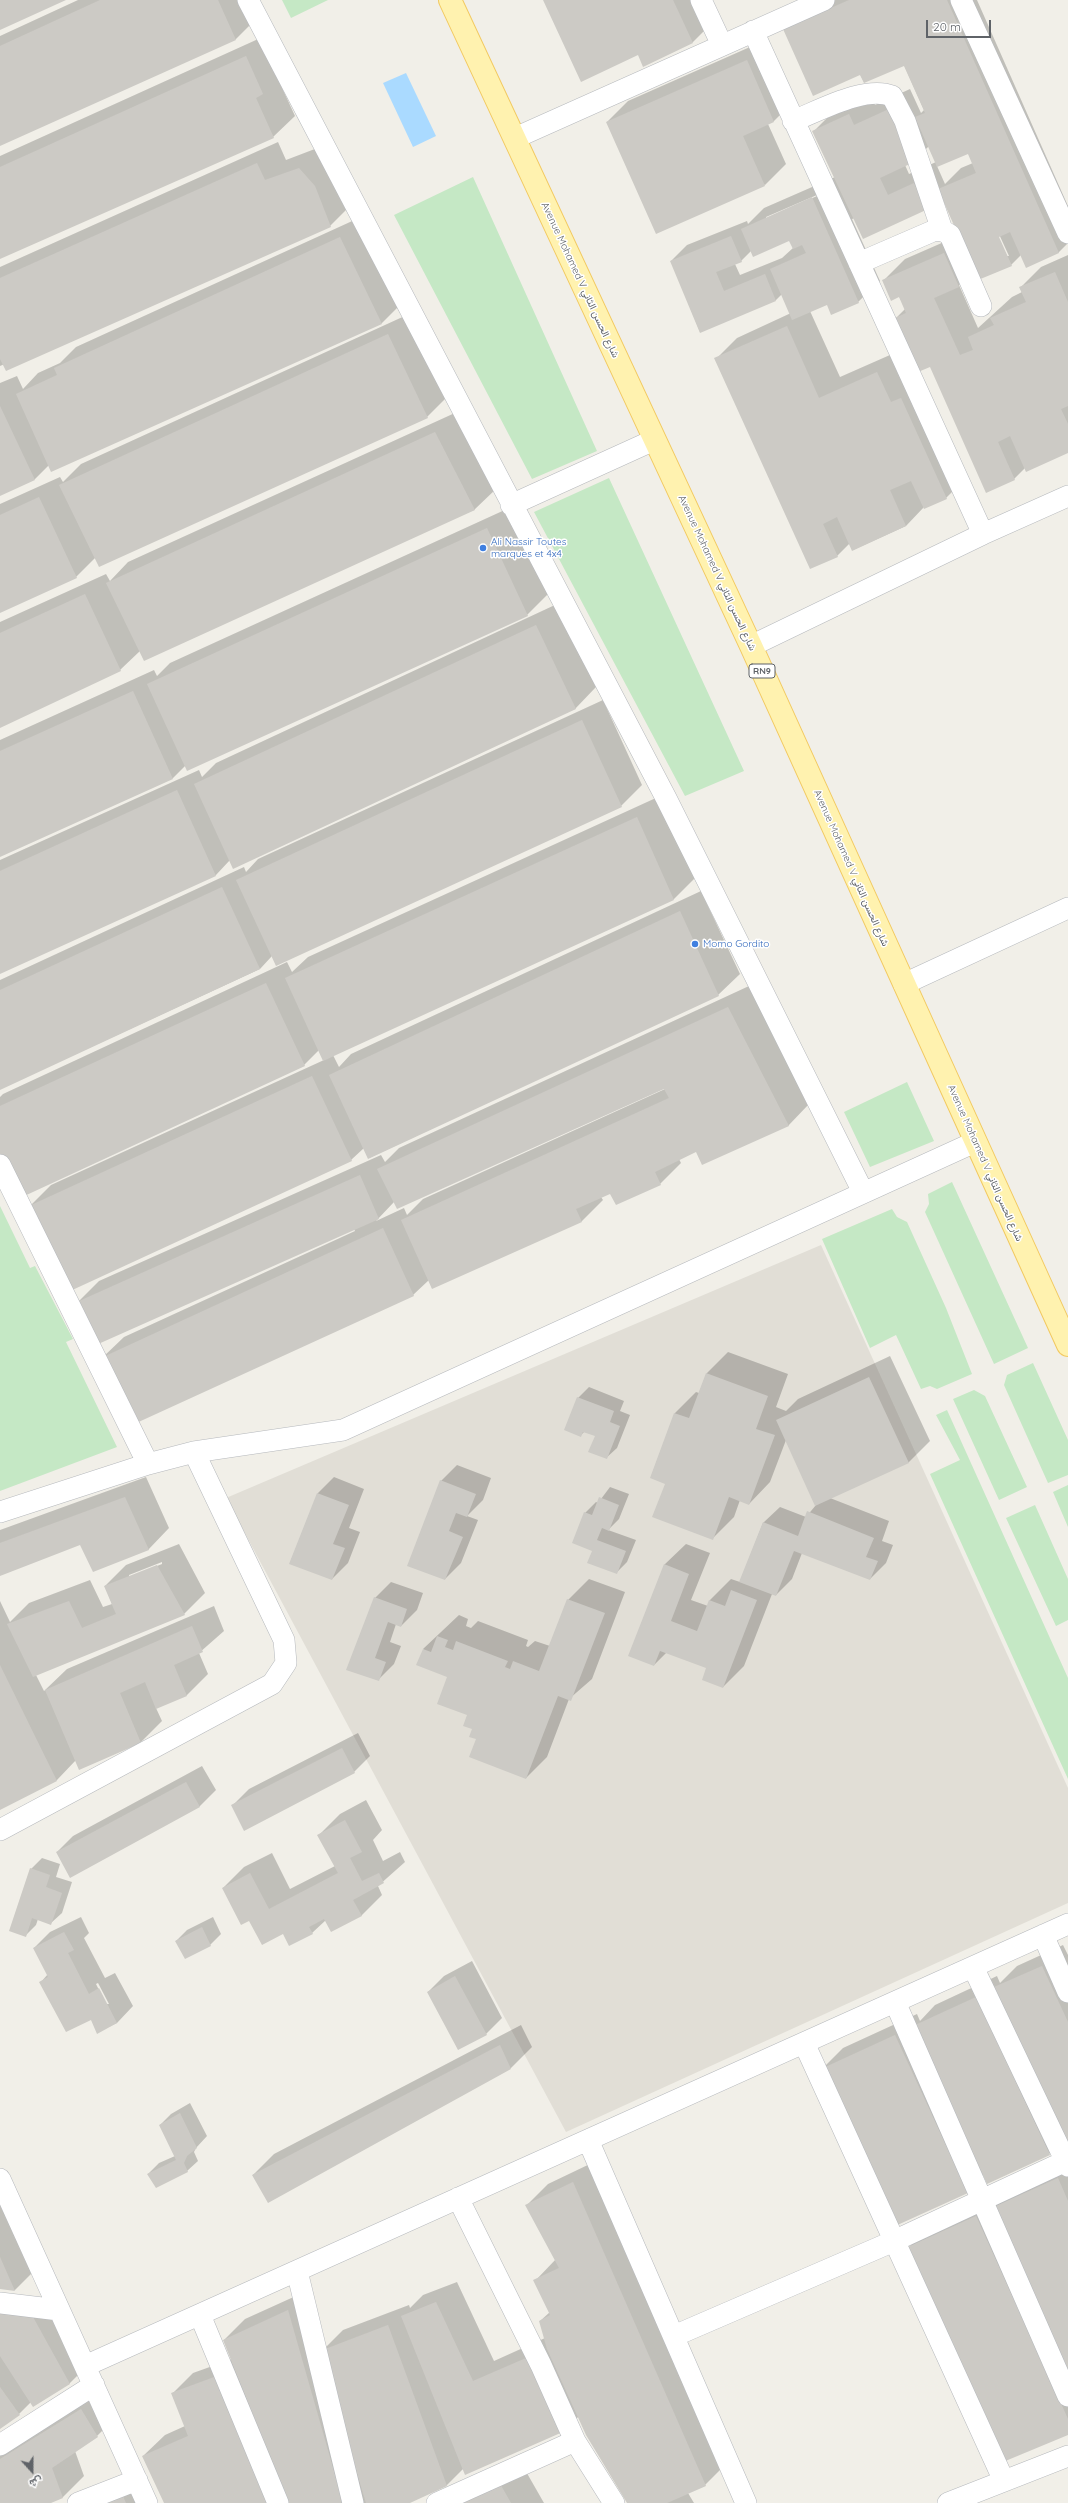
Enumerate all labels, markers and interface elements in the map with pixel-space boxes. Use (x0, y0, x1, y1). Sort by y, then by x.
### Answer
scale bar (928, 12, 993, 38)
text: 20 m (933, 19, 961, 34)
street label: Avenue Mohamed V شارع الحسن الثاني (539, 200, 621, 360)
street label: Avenue Mohamed V شارع الحسن الثاني (676, 493, 758, 653)
place label: Ali Nassir Toutes marques et 4x4 (491, 536, 566, 560)
marker: Ali Nassir Toutes marques et 4x4 (478, 543, 488, 553)
road number: RN9 (749, 664, 775, 678)
street label: Avenue Mohamed V شارع الحسن الثاني (811, 788, 891, 948)
place label: Momo Gordito (703, 938, 769, 950)
marker: Momo Gordito (690, 939, 700, 949)
street label: Avenue Mohamed V شارع الحسن الثاني (945, 1083, 1025, 1243)
north arrow (12, 2451, 52, 2491)
text: ش (28, 2473, 45, 2491)

